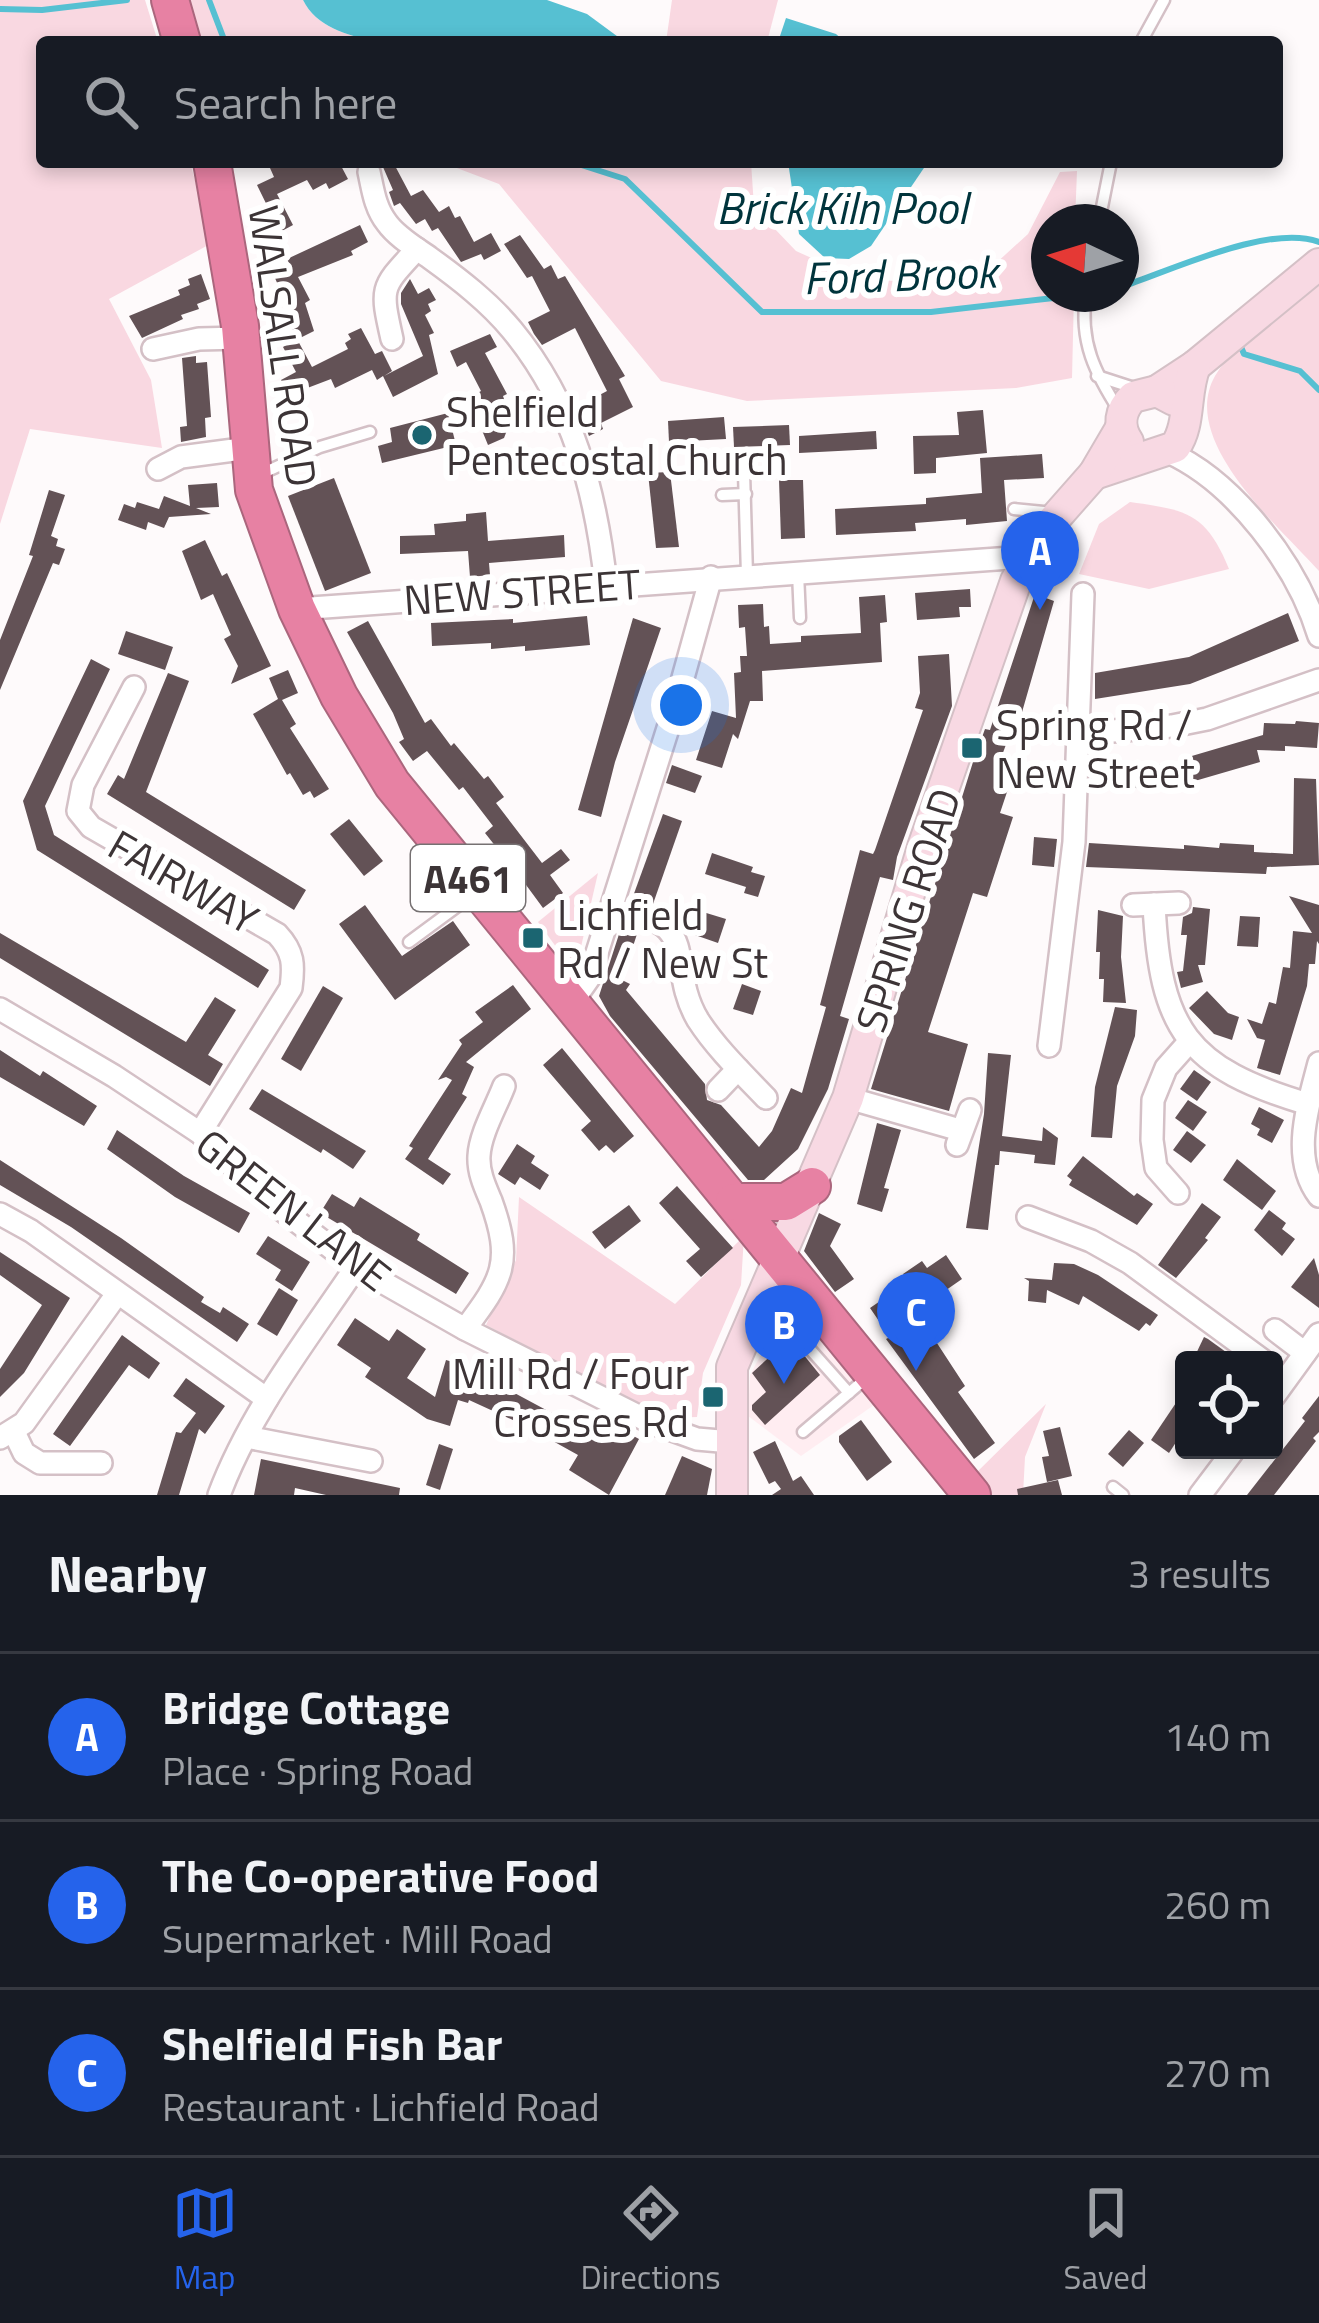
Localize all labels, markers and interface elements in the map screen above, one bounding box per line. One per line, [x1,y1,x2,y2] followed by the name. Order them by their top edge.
[36,36,1283,168] search box
[174,68,397,136] text: Search here
[78,69,144,135] icon: search
[716,173,972,241] water label: Brick Kiln Pool
[233,201,335,491] street label: WALSALL ROAD
[1031,204,1139,312] north arrow
[802,236,1003,311] water label: Ford Brook
[446,379,788,491] place label: Shelfield Pentecostal Church
[409,422,435,448] marker: Shelfield Pentecostal Church
[1001,511,1079,610] pin: A
[401,551,643,631] street label: NEW STREET
[651,675,711,735] your location
[996,692,1195,804] place label: Spring Rd / New Street
[959,735,985,761] marker: Spring Rd / New Street
[838,780,976,1040] street label: SPRING ROAD
[97,812,271,950] street label: FAIRWAY
[411,845,525,911] road number: A461
[557,882,768,994] place label: Lichfield Rd / New St
[520,925,546,951] marker: Lichfield Rd / New St
[183,1112,405,1306] street label: GREEN LANE
[877,1272,955,1371] pin: C
[745,1285,823,1384] pin: B
[452,1341,689,1453] place label: Mill Rd / Four Crosses Rd
[1175,1351,1283,1459] map controls
[1175,1351,1283,1459] button: locate
[700,1384,726,1410] marker: Mill Rd / Four Crosses Rd
[48,1534,207,1612] text: Nearby
[1128,1544,1271,1603] text: 3 results
[162,1673,450,1741] text: Bridge Cottage
[75,1707,99,1766] text: A
[1164,1707,1271,1766] text: 140 m
[162,1741,474,1800] text: Place · Spring Road
[162,1841,600,1909] text: The Co-operative Food
[75,1875,99,1934] text: B
[1164,1875,1271,1934] text: 260 m
[162,1909,553,1968] text: Supermarket · Mill Road
[162,2009,503,2077] text: Shelfield Fish Bar
[76,2043,98,2102] text: C
[1164,2043,1271,2102] text: 270 m
[162,2077,600,2136] text: Restaurant · Lichfield Road
[172,2180,238,2302] tab: Map
[581,2180,721,2302] tab: Directions
[1064,2180,1147,2302] tab: Saved

